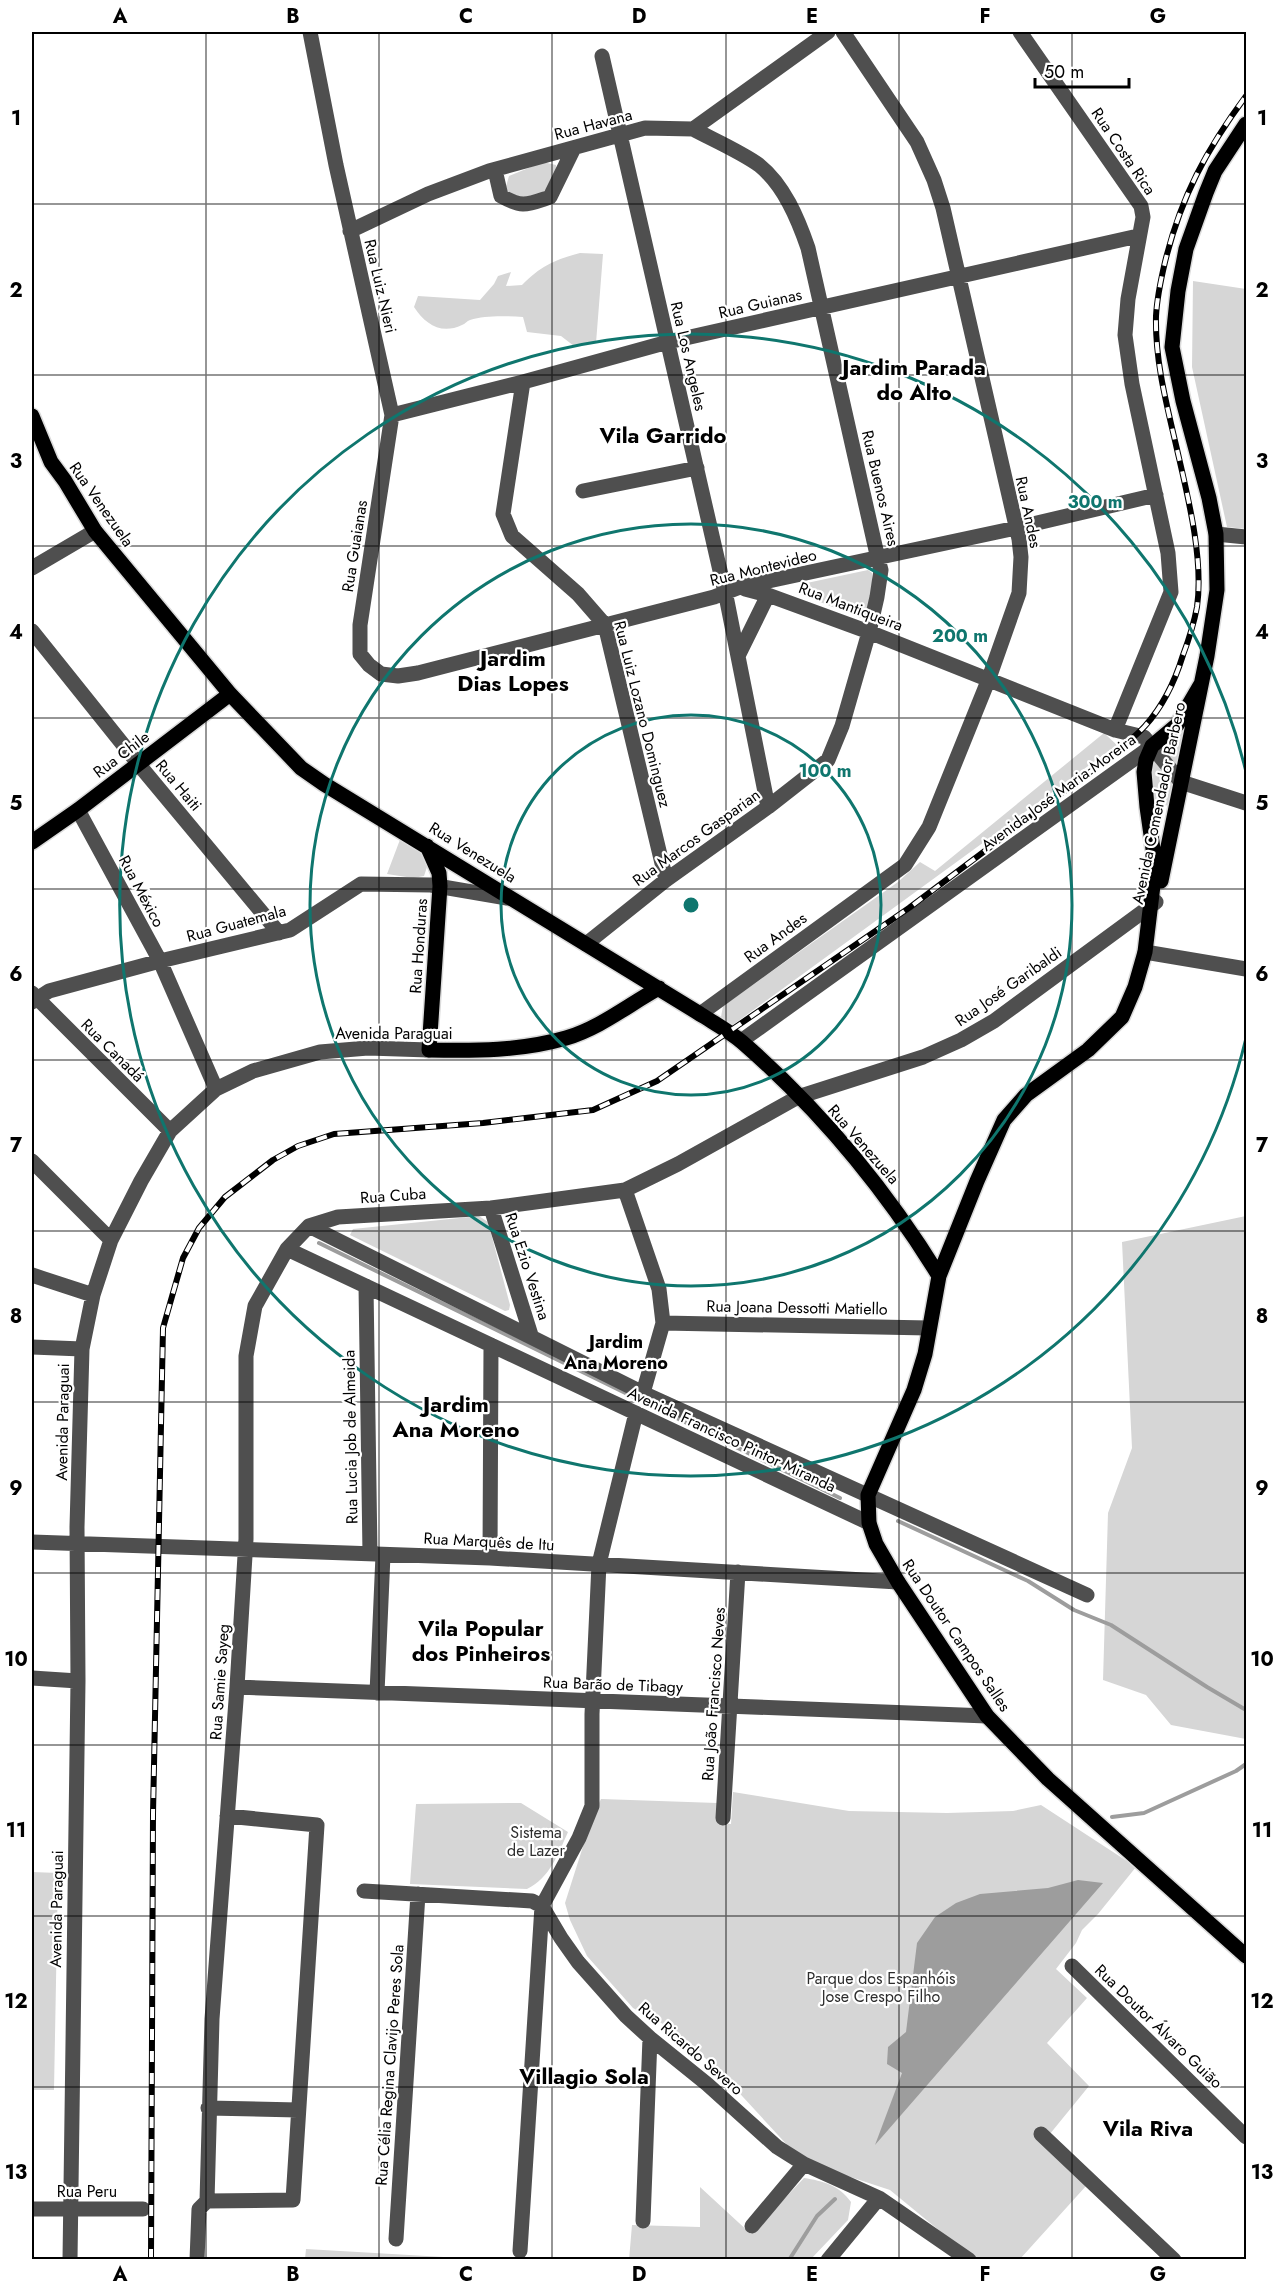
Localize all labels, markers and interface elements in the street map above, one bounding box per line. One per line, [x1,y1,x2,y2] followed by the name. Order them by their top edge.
[112,2,128,31] text: A
[286,2,300,31] text: B
[459,2,473,31] text: C
[632,2,646,31] text: D
[806,2,818,31] text: E
[979,2,991,31] text: F
[1150,2,1166,31] text: G
[1035,51,1130,89] scale bar
[1044,59,1084,85] text: 50 m
[552,103,635,146] street label: Rua Havana
[1086,103,1161,199] street label: Rua Costa Rica
[11,104,21,133] text: 1
[1257,104,1267,133] text: 1
[359,237,403,335] street label: Rua Luiz Nieri
[9,276,23,305] text: 2
[1255,276,1269,305] text: 2
[716,283,804,324] street label: Rua Guianas
[665,299,712,413] street label: Rua Los Angeles
[838,351,986,408] district label: Jardim Parada do Alto
[598,419,727,451] district label: Vila Garrido
[856,428,905,548] street label: Rua Buenos Aires
[10,447,22,476] text: 3
[1256,447,1268,476] text: 3
[64,457,139,551] street label: Rua Venezuela
[1010,474,1047,550] street label: Rua Andes
[1067,489,1123,515] text: 300 m
[336,498,373,594] street label: Rua Guaianas
[707,543,819,592] street label: Rua Montevideo
[795,576,906,637] street label: Rua Mantiqueira
[9,618,23,647] text: 4
[608,618,677,811] street label: Rua Luiz Lozano Dominguez
[1255,618,1269,647] text: 4
[932,623,988,649] text: 200 m
[457,642,569,699] district label: Jardim Dias Lopes
[1126,700,1191,906] street label: Avenida Comendador Barbero
[88,726,154,783] street label: Rua Chile
[976,728,1140,856] street label: Avenida José Maria Moreira
[150,755,207,816] street label: Rua Haiti
[798,758,852,784] text: 100 m
[628,783,765,892] street label: Rua Marcos Gasparian
[10,789,23,818] text: 5
[1256,789,1269,818] text: 5
[425,816,521,888] street label: Rua Venezuela
[113,851,170,931] street label: Rua México
[681,895,701,915] centre of rings
[404,898,433,995] street label: Rua Honduras
[184,899,288,948] street label: Rua Guatemala
[739,907,811,968] street label: Rua Andes
[950,941,1066,1032] street label: Rua José Garibaldi
[9,960,23,989] text: 6
[1255,960,1269,989] text: 6
[76,1013,150,1087] street label: Rua Canadá
[335,1022,453,1045] street label: Avenida Paraguai
[822,1099,905,1189] street label: Rua Venezuela
[10,1131,23,1160] text: 7
[1256,1131,1269,1160] text: 7
[359,1182,427,1209] street label: Rua Cuba
[499,1209,556,1323] street label: Rua Ezio Vestina
[706,1294,888,1321] street label: Rua Joana Dessotti Matiello
[10,1302,22,1331] text: 8
[1256,1302,1268,1331] text: 8
[563,1329,668,1376] district label: Jardim Ana Moreno
[337,1350,364,1524] street label: Rua Lucia Job de Almeida
[50,1363,75,1481] street label: Avenida Paraguai
[624,1381,840,1498] street label: Avenida Francisco Pintor Miranda
[392,1388,519,1445] district label: Jardim Ana Moreno
[9,1474,23,1503] text: 9
[1255,1474,1269,1503] text: 9
[423,1527,555,1556] street label: Rua Marquês de Itu
[897,1554,1016,1716] street label: Rua Doutor Campos Salles
[696,1606,731,1782] street label: Rua João Francisco Neves
[412,1612,550,1669] district label: Vila Popular dos Pinheiros
[204,1623,235,1741] street label: Rua Samie Sayeg
[4,1645,28,1674] text: 10
[1250,1645,1274,1674] text: 10
[543,1671,684,1698] street label: Rua Barão de Tibagy
[6,1816,26,1845] text: 11
[1252,1816,1272,1845] text: 11
[507,1821,565,1862] park label: Sistema de Lazer
[44,1850,69,1968] street label: Avenida Paraguai
[370,1944,409,2186] street label: Rua Célia Regina Clavijo Peres Sola
[1090,1959,1228,2094] street label: Rua Doutor Álvaro Guião
[806,1967,956,2008] park label: Parque dos Espanhóis Jose Crespo Filho
[4,1987,28,2016] text: 12
[1250,1987,1274,2016] text: 12
[633,1996,748,2101] street label: Rua Ricardo Severo
[518,2060,649,2092] district label: Villagio Sola
[1102,2112,1193,2144] district label: Vila Riva
[5,2158,27,2187] text: 13
[1251,2158,1273,2187] text: 13
[57,2180,117,2203] street label: Rua Peru
[112,2260,128,2289] text: A
[286,2260,300,2289] text: B
[459,2260,473,2289] text: C
[632,2260,646,2289] text: D
[806,2260,818,2289] text: E
[979,2260,991,2289] text: F
[1150,2260,1166,2289] text: G

